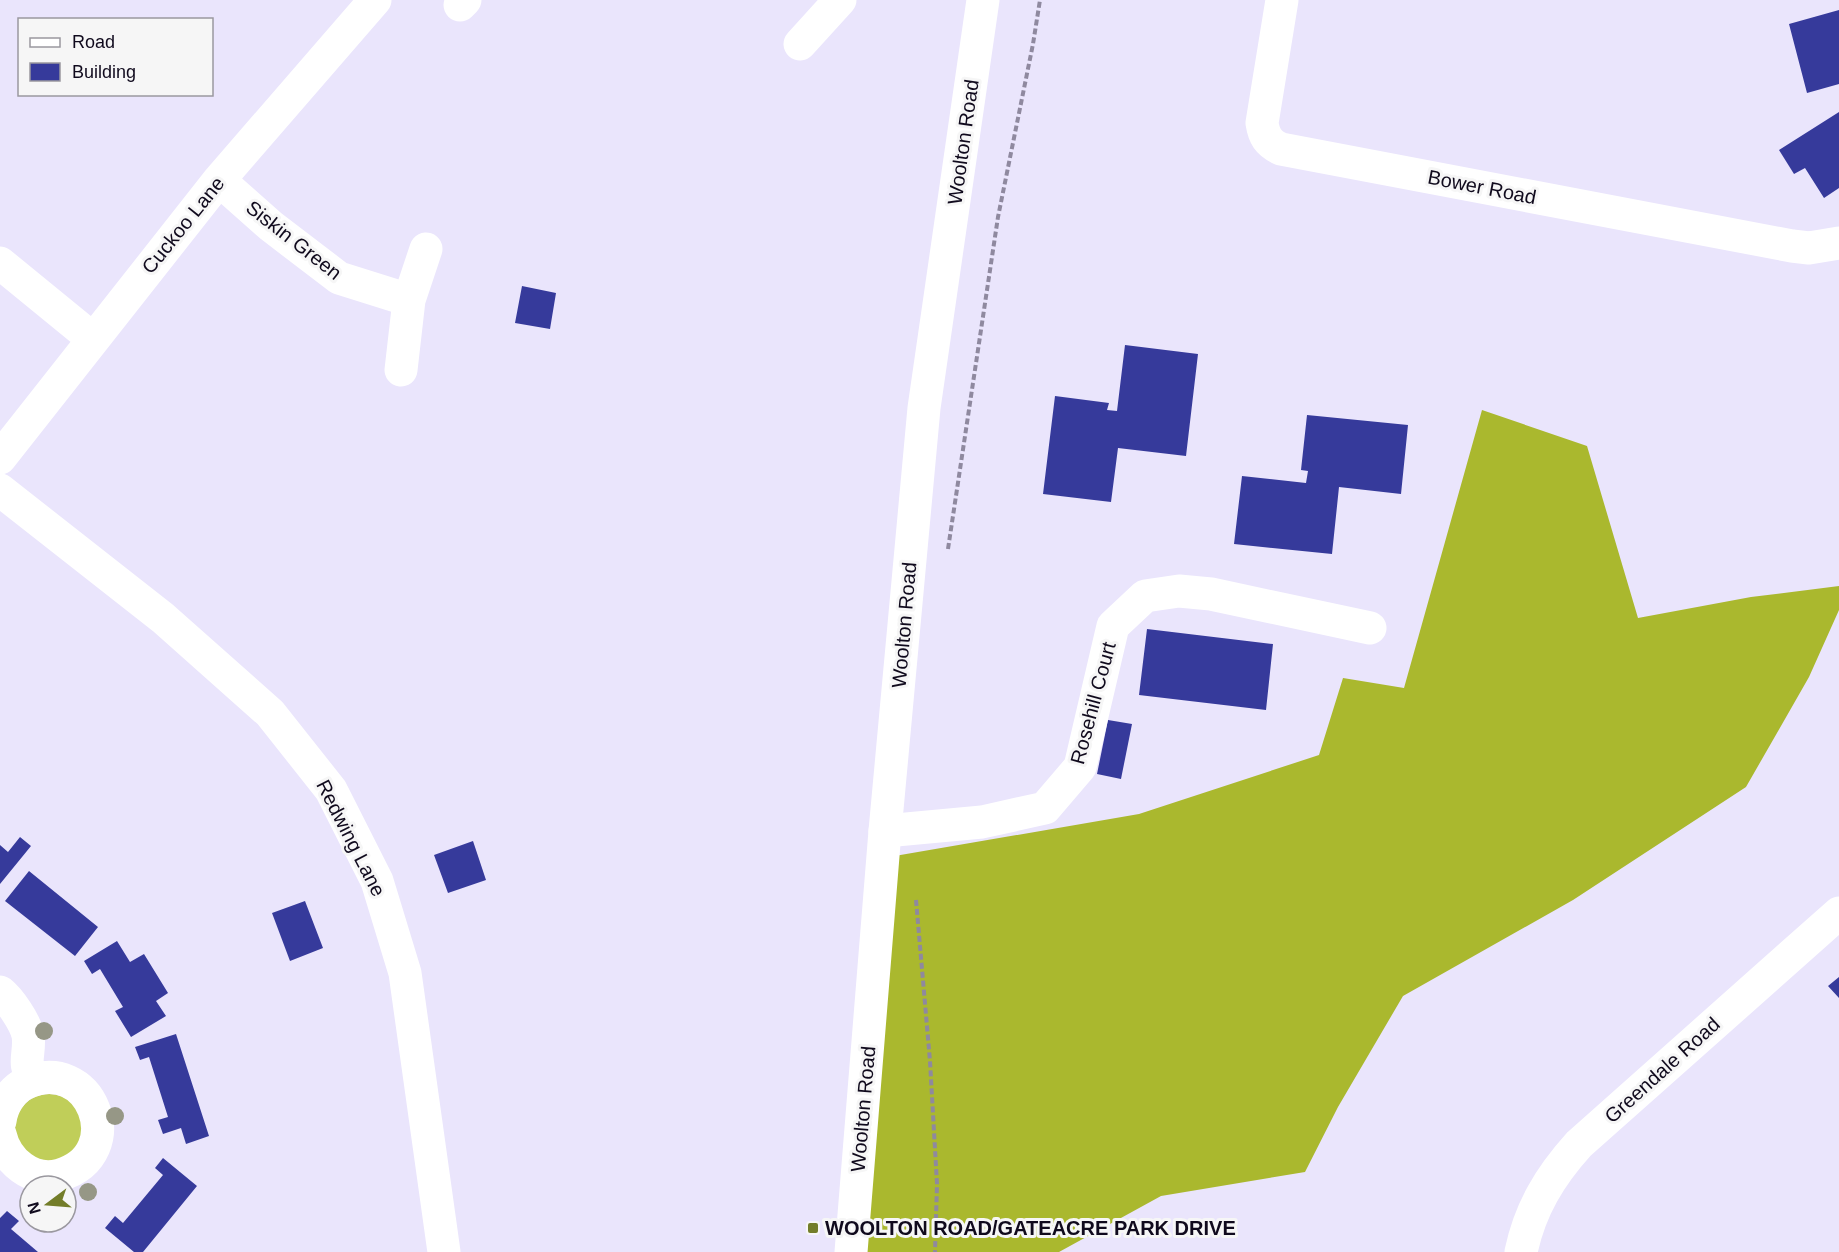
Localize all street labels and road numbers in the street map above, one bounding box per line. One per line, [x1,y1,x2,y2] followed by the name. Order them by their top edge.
[943,78,983,206] street label: Woolton Road
[1426,166,1538,208] street label: Bower Road
[137,172,229,278] street label: Cuckoo Lane
[242,196,346,284] street label: Siskin Green
[888,561,920,689] street label: Woolton Road
[1066,639,1120,767] street label: Rosehill Court
[312,776,390,900] street label: Redwing Lane
[1600,1013,1724,1127] street label: Greendale Road
[847,1045,879,1173] street label: Woolton Road

